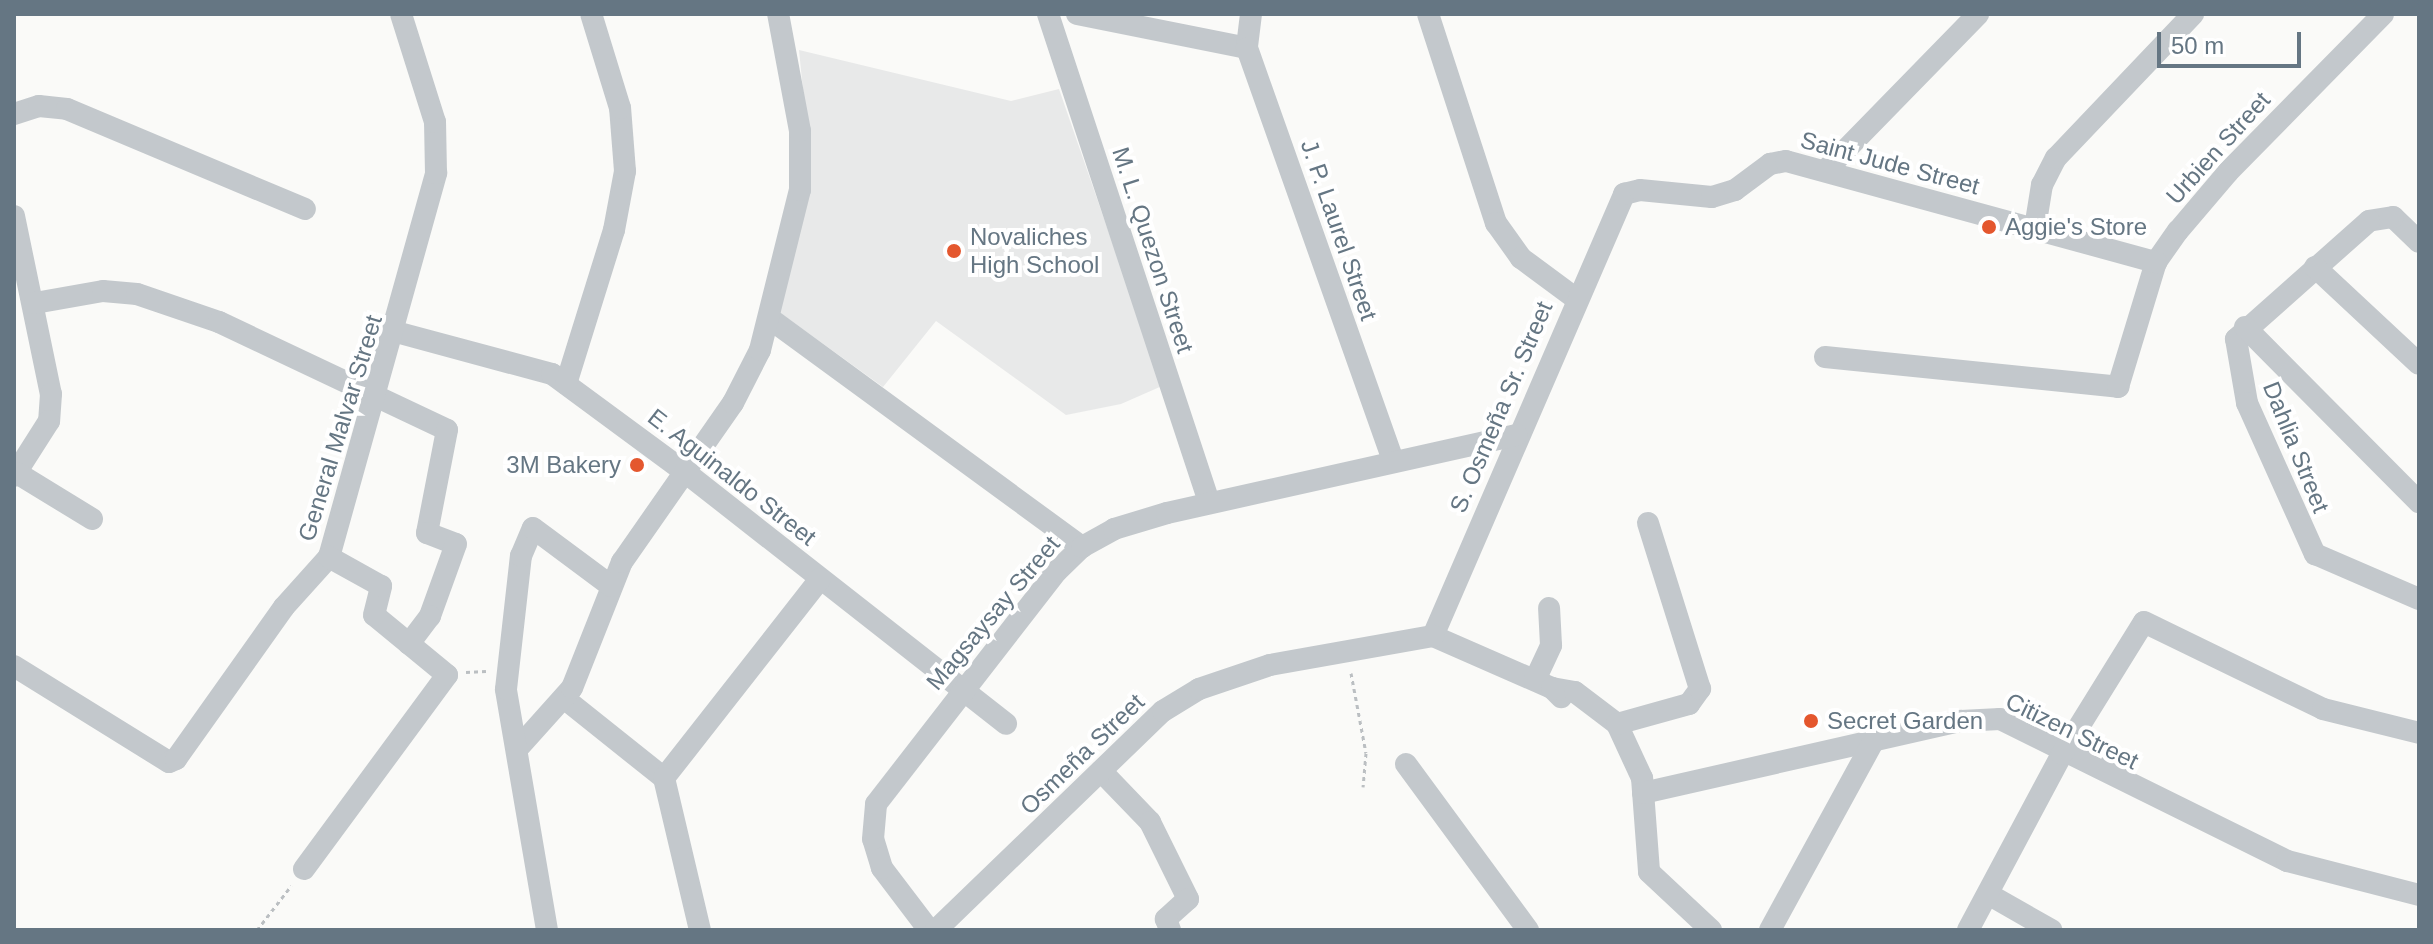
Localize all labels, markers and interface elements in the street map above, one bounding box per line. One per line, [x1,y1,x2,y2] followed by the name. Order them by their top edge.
[2161,16,2305,66] scale bar
[2171,32,2224,59] text: 50 m
[2160,86,2276,210] street label: Urbien Street
[1797,125,1983,201] street label: Saint Jude Street
[1295,136,1383,324] street label: J. P. Laurel Street
[1106,143,1200,357] street label: M. L. Quezon Street
[2005,213,2147,241] place label: Aggie's Store
[1980,218,1998,236] marker: Aggie's Store
[970,223,1099,279] place label: Novaliches High School
[945,242,963,260] marker: Novaliches High School
[1443,297,1559,517] street label: S. Osmeña Sr. Street
[292,312,388,544] street label: General Malvar Street
[2257,377,2335,517] street label: Dahlia Street
[642,402,822,552] street label: E. Aguinaldo Street
[506,451,621,479] place label: 3M Bakery
[628,456,646,474] marker: 3M Bakery
[920,530,1066,696] street label: Magsaysay Street
[2001,686,2143,776] street label: Citizen Street
[1014,688,1150,820] street label: Osmeña Street
[1827,707,1983,735] place label: Secret Garden
[1802,712,1820,730] marker: Secret Garden

